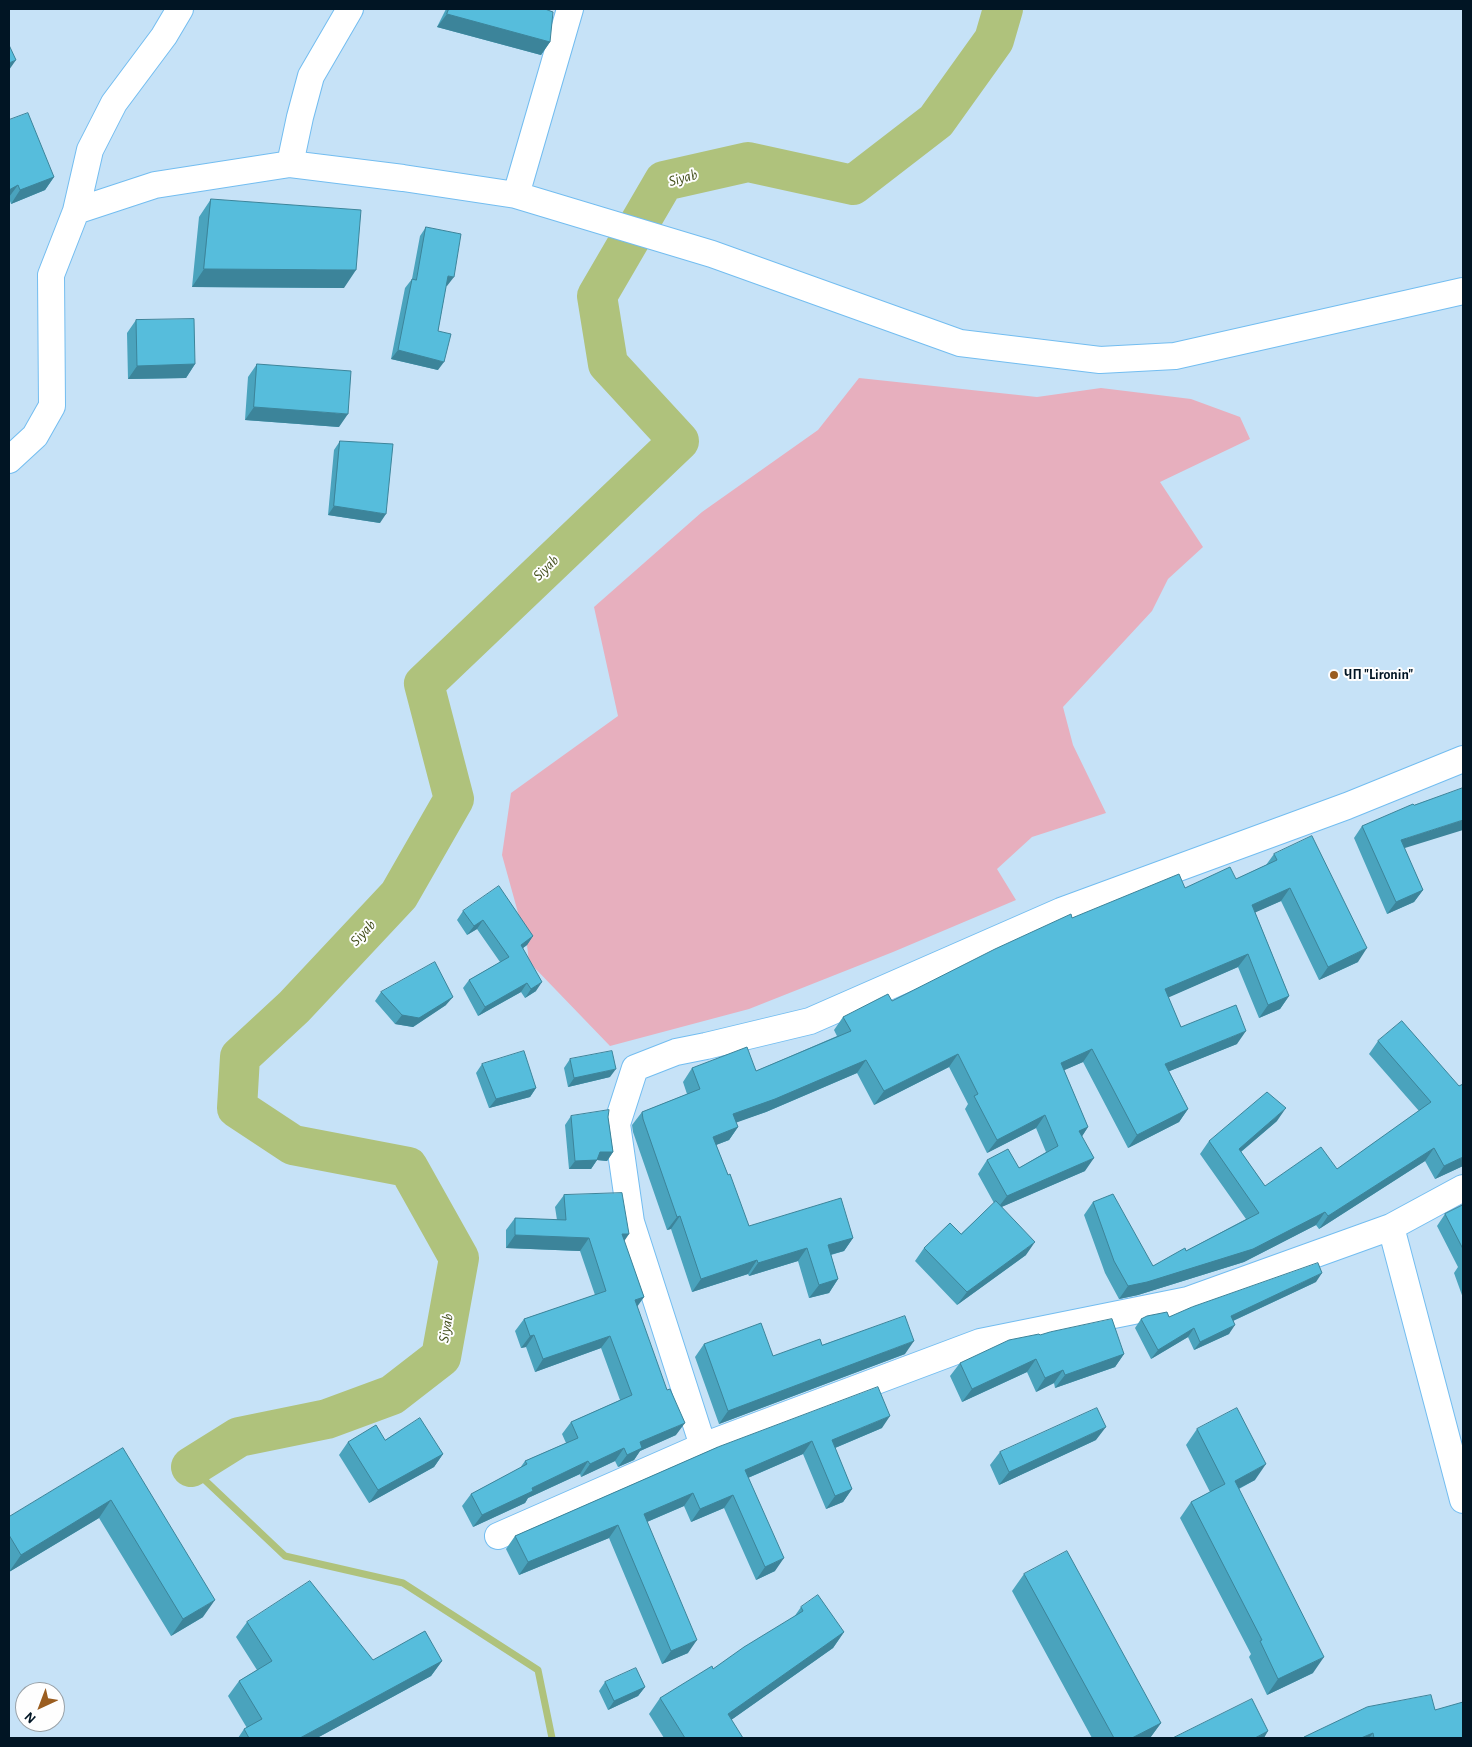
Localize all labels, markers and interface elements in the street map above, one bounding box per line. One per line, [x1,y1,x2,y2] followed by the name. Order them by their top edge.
[666,165,700,191] water label: Siyab
[529,551,563,585] water label: Siyab
[1344,667,1413,683] place label: ЧП "Lironin"
[1328,669,1340,681] marker: ЧП "Lironin"
[346,916,380,950] water label: Siyab
[435,1312,457,1344] water label: Siyab
[15,1682,65,1732] north arrow
[22,1709,39,1726] text: N

